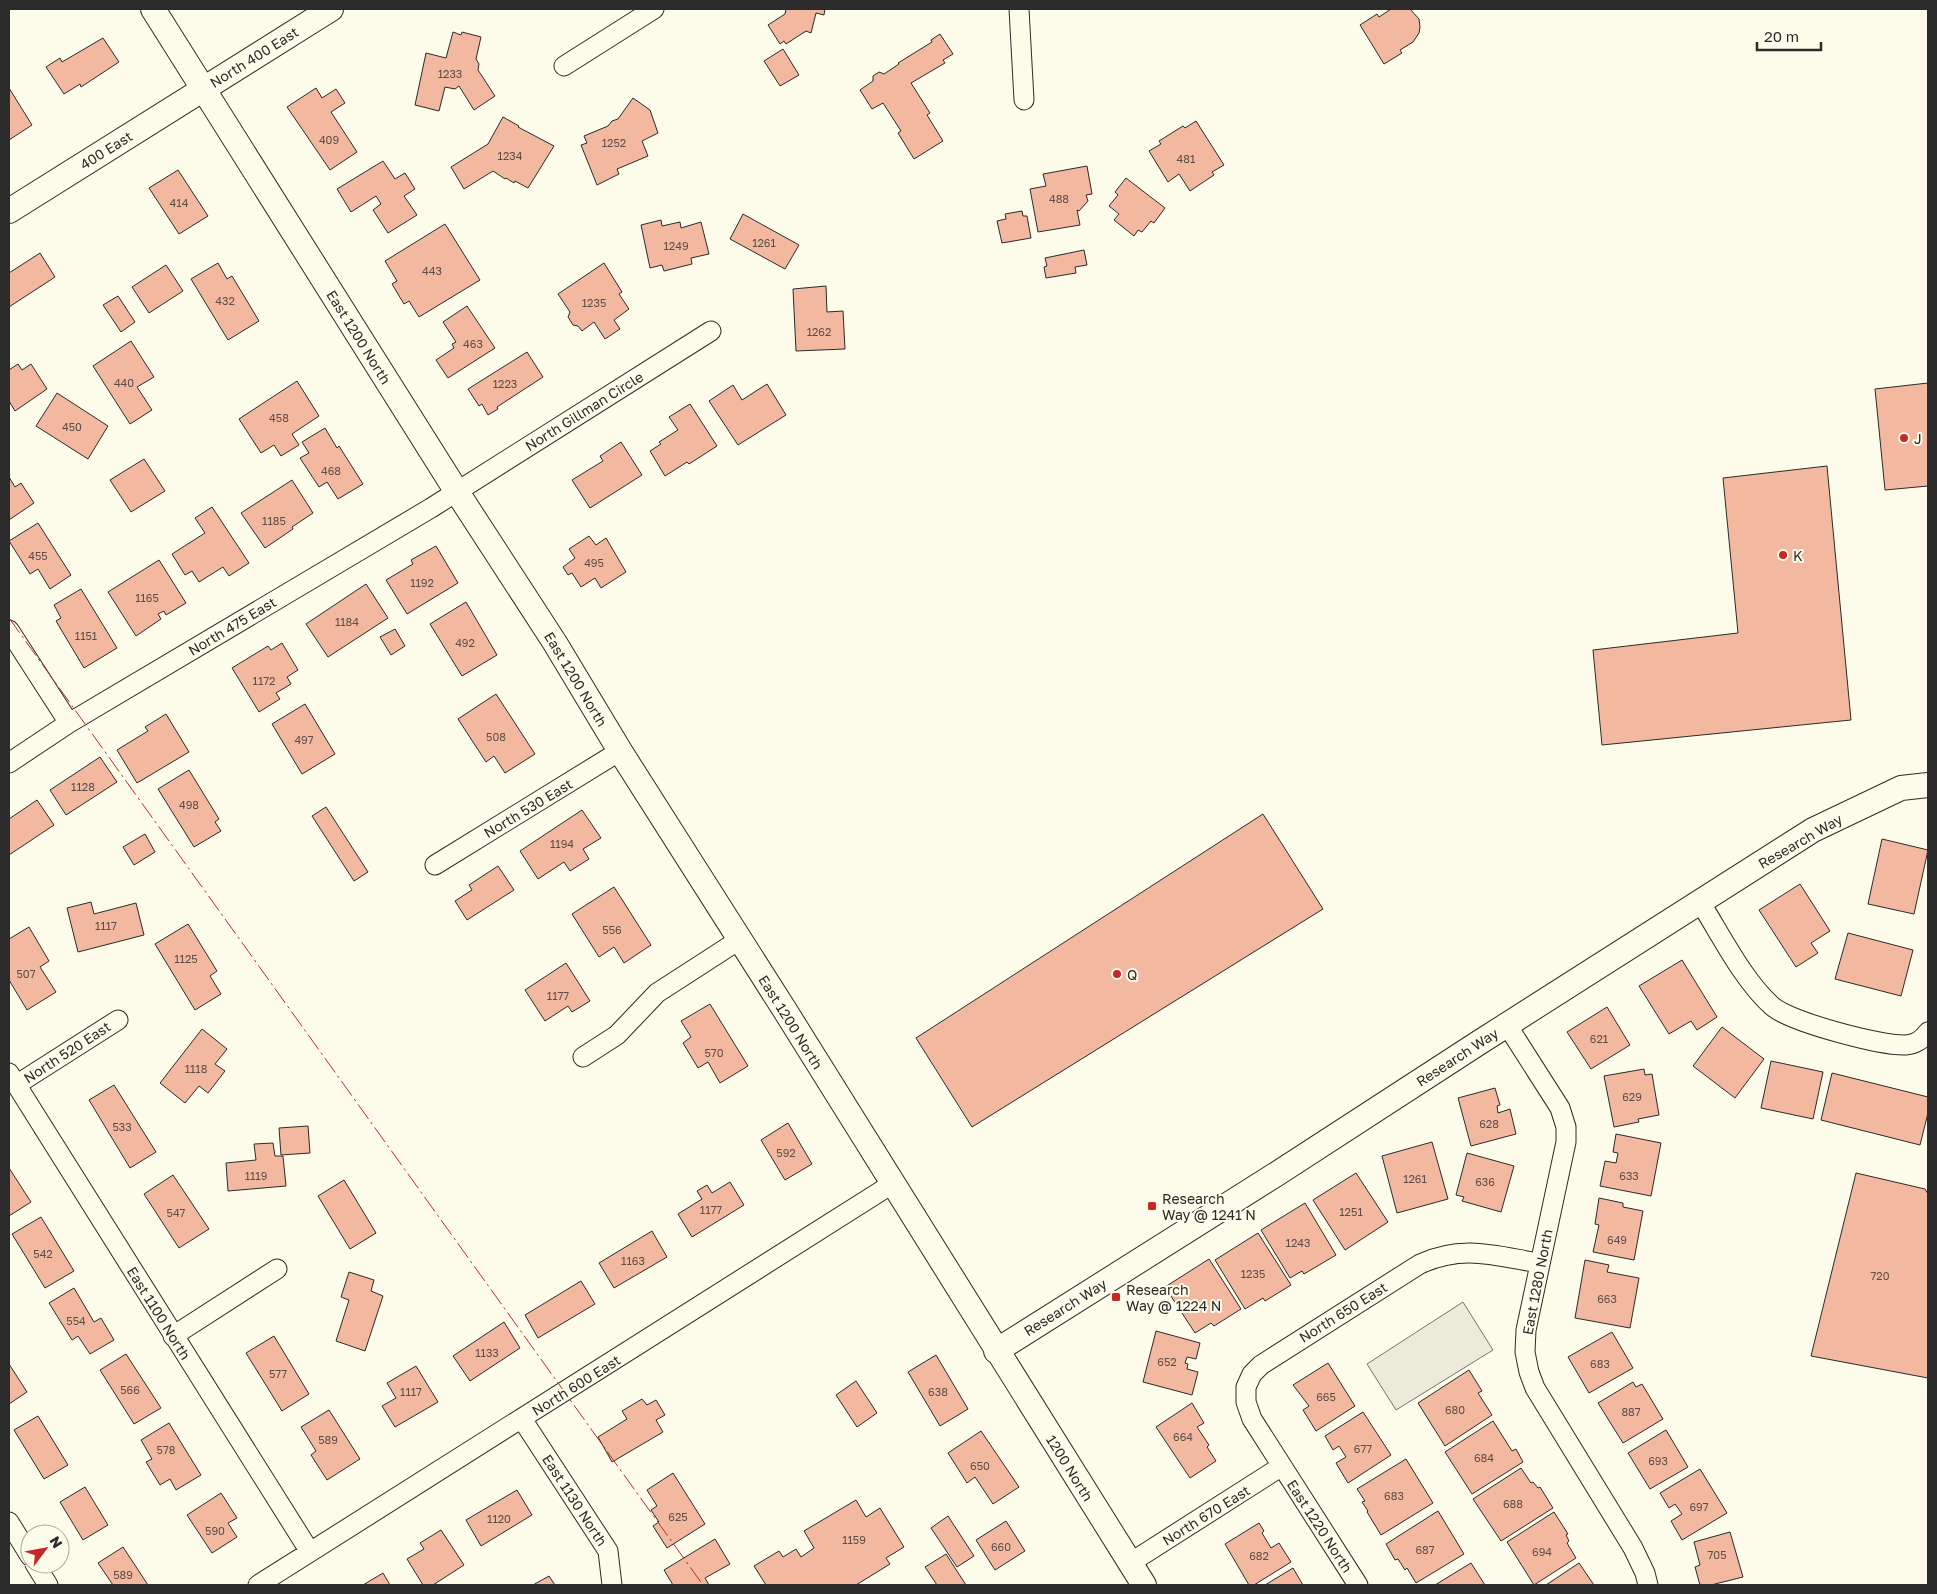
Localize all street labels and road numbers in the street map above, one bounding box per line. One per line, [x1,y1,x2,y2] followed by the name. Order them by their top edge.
[207,23,301,91] street label: North 400 East
[77,127,135,173] street label: 400 East
[323,287,395,387] street label: East 1200 North
[522,368,646,454] street label: North Gillman Circle
[185,593,279,659] street label: North 475 East
[541,629,611,729] street label: East 1200 North
[481,775,575,841] street label: North 530 East
[1755,810,1845,872] street label: Research Way
[755,972,827,1072] street label: East 1200 North
[20,1018,114,1086] street label: North 520 East
[1413,1024,1501,1090] street label: Research Way
[1518,1228,1556,1336] street label: East 1280 North
[124,1263,194,1363] street label: East 1100 North
[1020,1275,1110,1339] street label: Research Way
[1296,1278,1390,1346] street label: North 650 East
[529,1351,623,1419] street label: North 600 East
[1043,1432,1097,1504] street label: 1200 North
[539,1451,611,1549] street label: East 1130 North
[1284,1476,1356,1576] street label: East 1220 North
[1159,1481,1253,1549] street label: North 670 East

